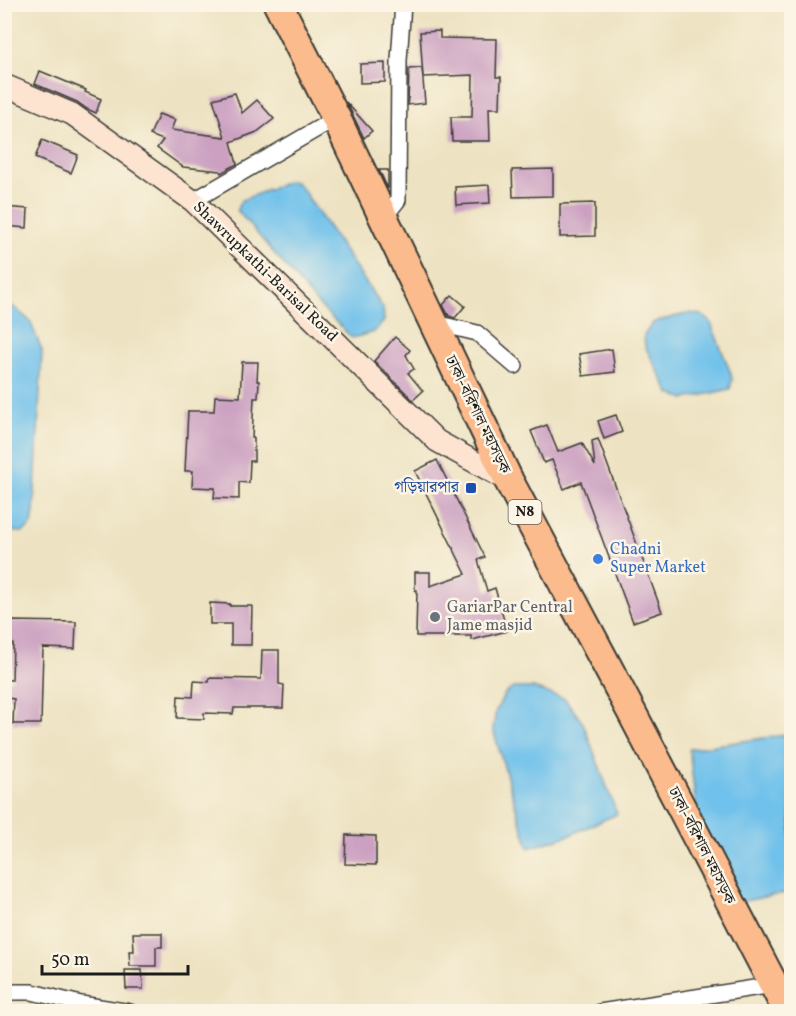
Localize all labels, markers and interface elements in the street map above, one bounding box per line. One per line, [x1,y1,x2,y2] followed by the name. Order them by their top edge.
[188,197,342,347] street label: Shawrupkathi-Barisal Road
[438,351,515,478] street label: ঢাকা-বরিশাল মহাসড়ক
[394,477,460,499] place label: গড়িয়ারপার
[464,481,478,495] marker: গড়িয়ারপার
[508,500,542,524] road number: N8
[610,539,706,579] place label: Chadni Super Market
[591,552,605,566] marker: Chadni Super Market
[447,597,573,637] place label: GariarPar Central Jame masjid
[428,610,442,624] marker: GariarPar Central Jame masjid
[661,783,740,909] street label: ঢাকা-বরিশাল মহাসড়ক
[42,938,188,976] scale bar
[51,948,90,973] text: 50 m

